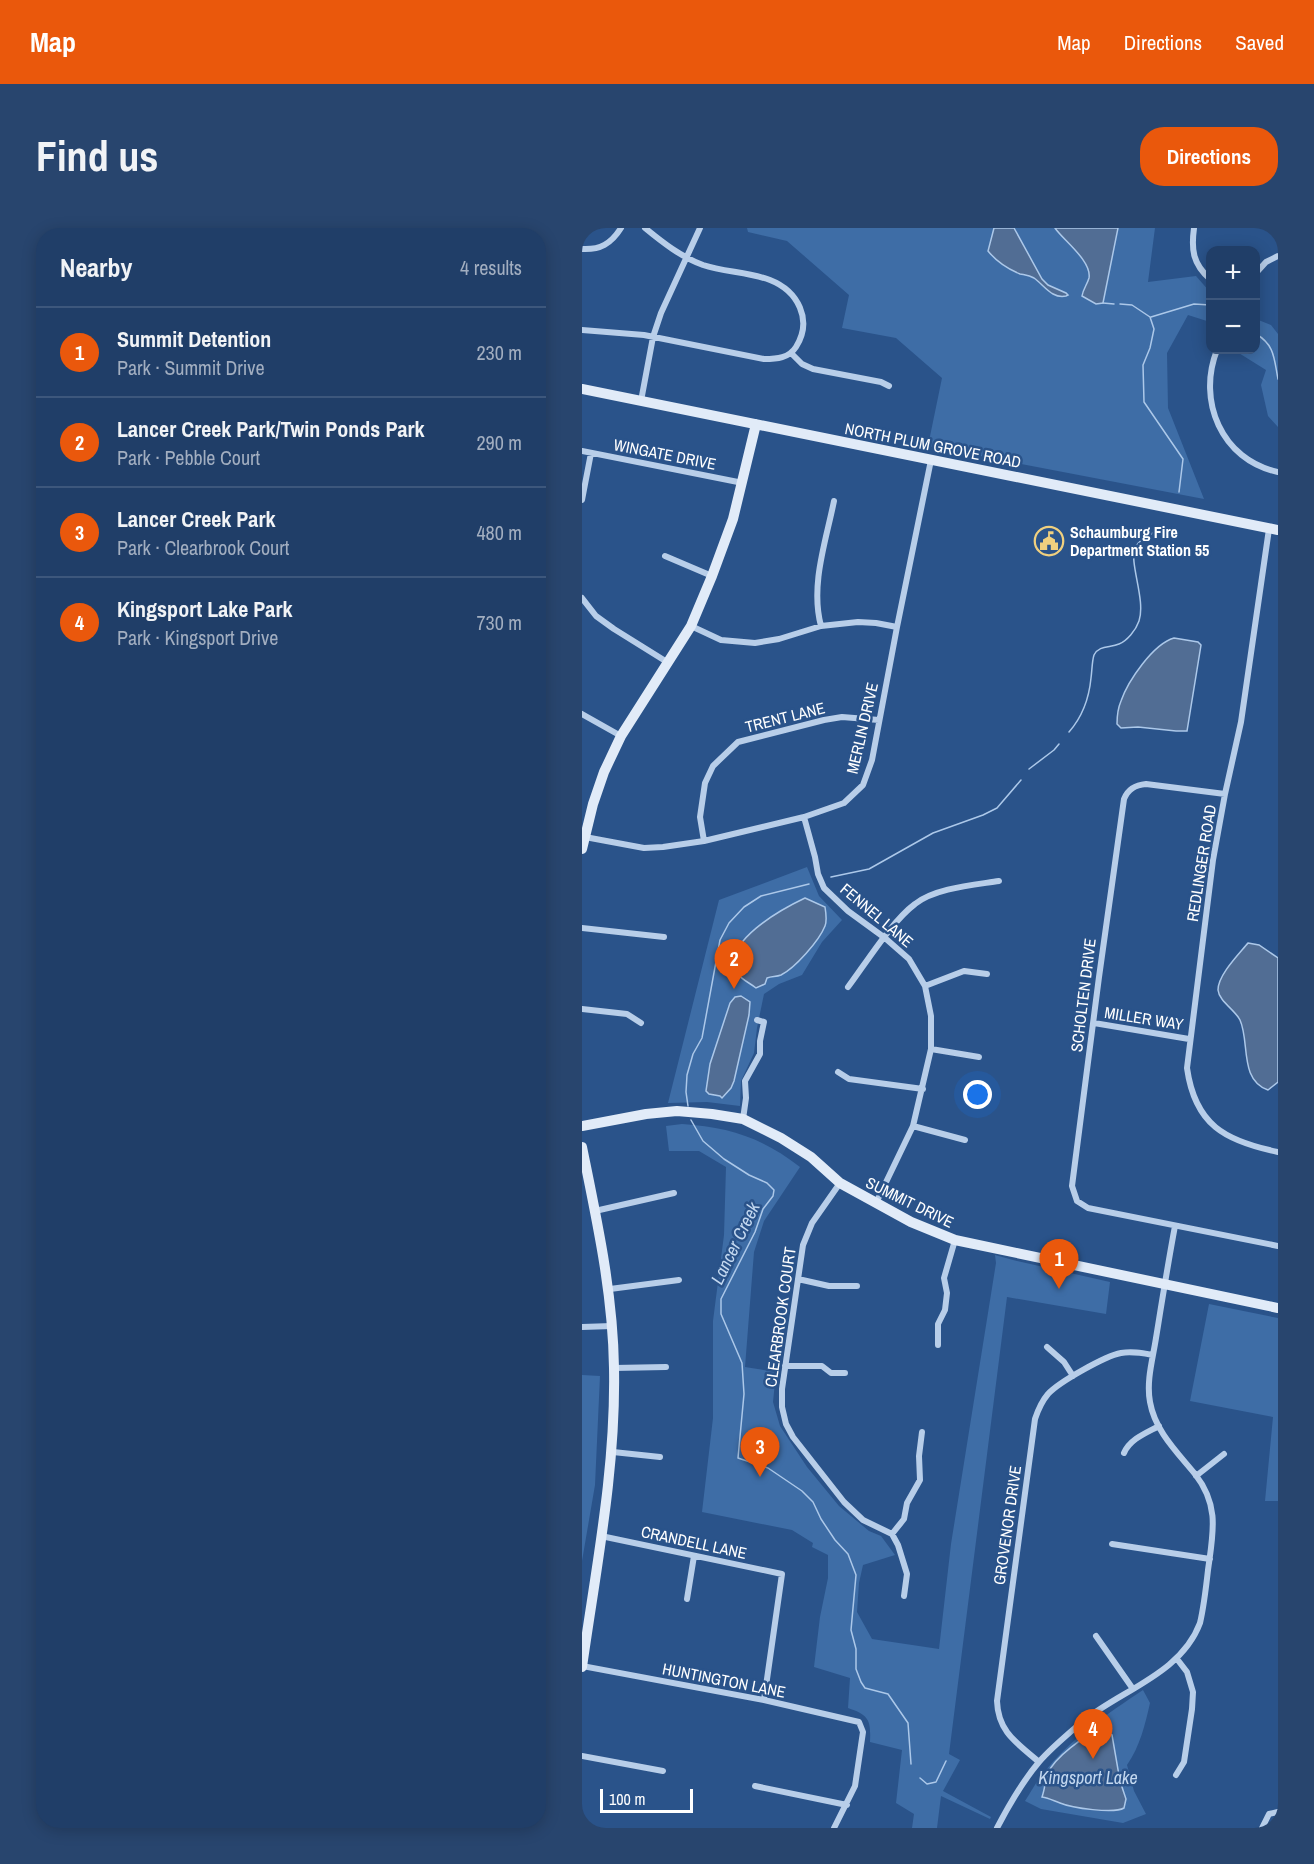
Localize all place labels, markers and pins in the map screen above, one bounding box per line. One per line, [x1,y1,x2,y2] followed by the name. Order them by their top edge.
[1070,521,1209,561] place label: Schaumburg Fire Department Station 55
[1033,525,1065,557] public building icon: Schaumburg Fire Department Station 55
[714,940,754,989] pin: 2
[1040,1240,1078,1289] pin: 1
[740,1428,780,1477] pin: 3
[1074,1710,1112,1759] pin: 4

